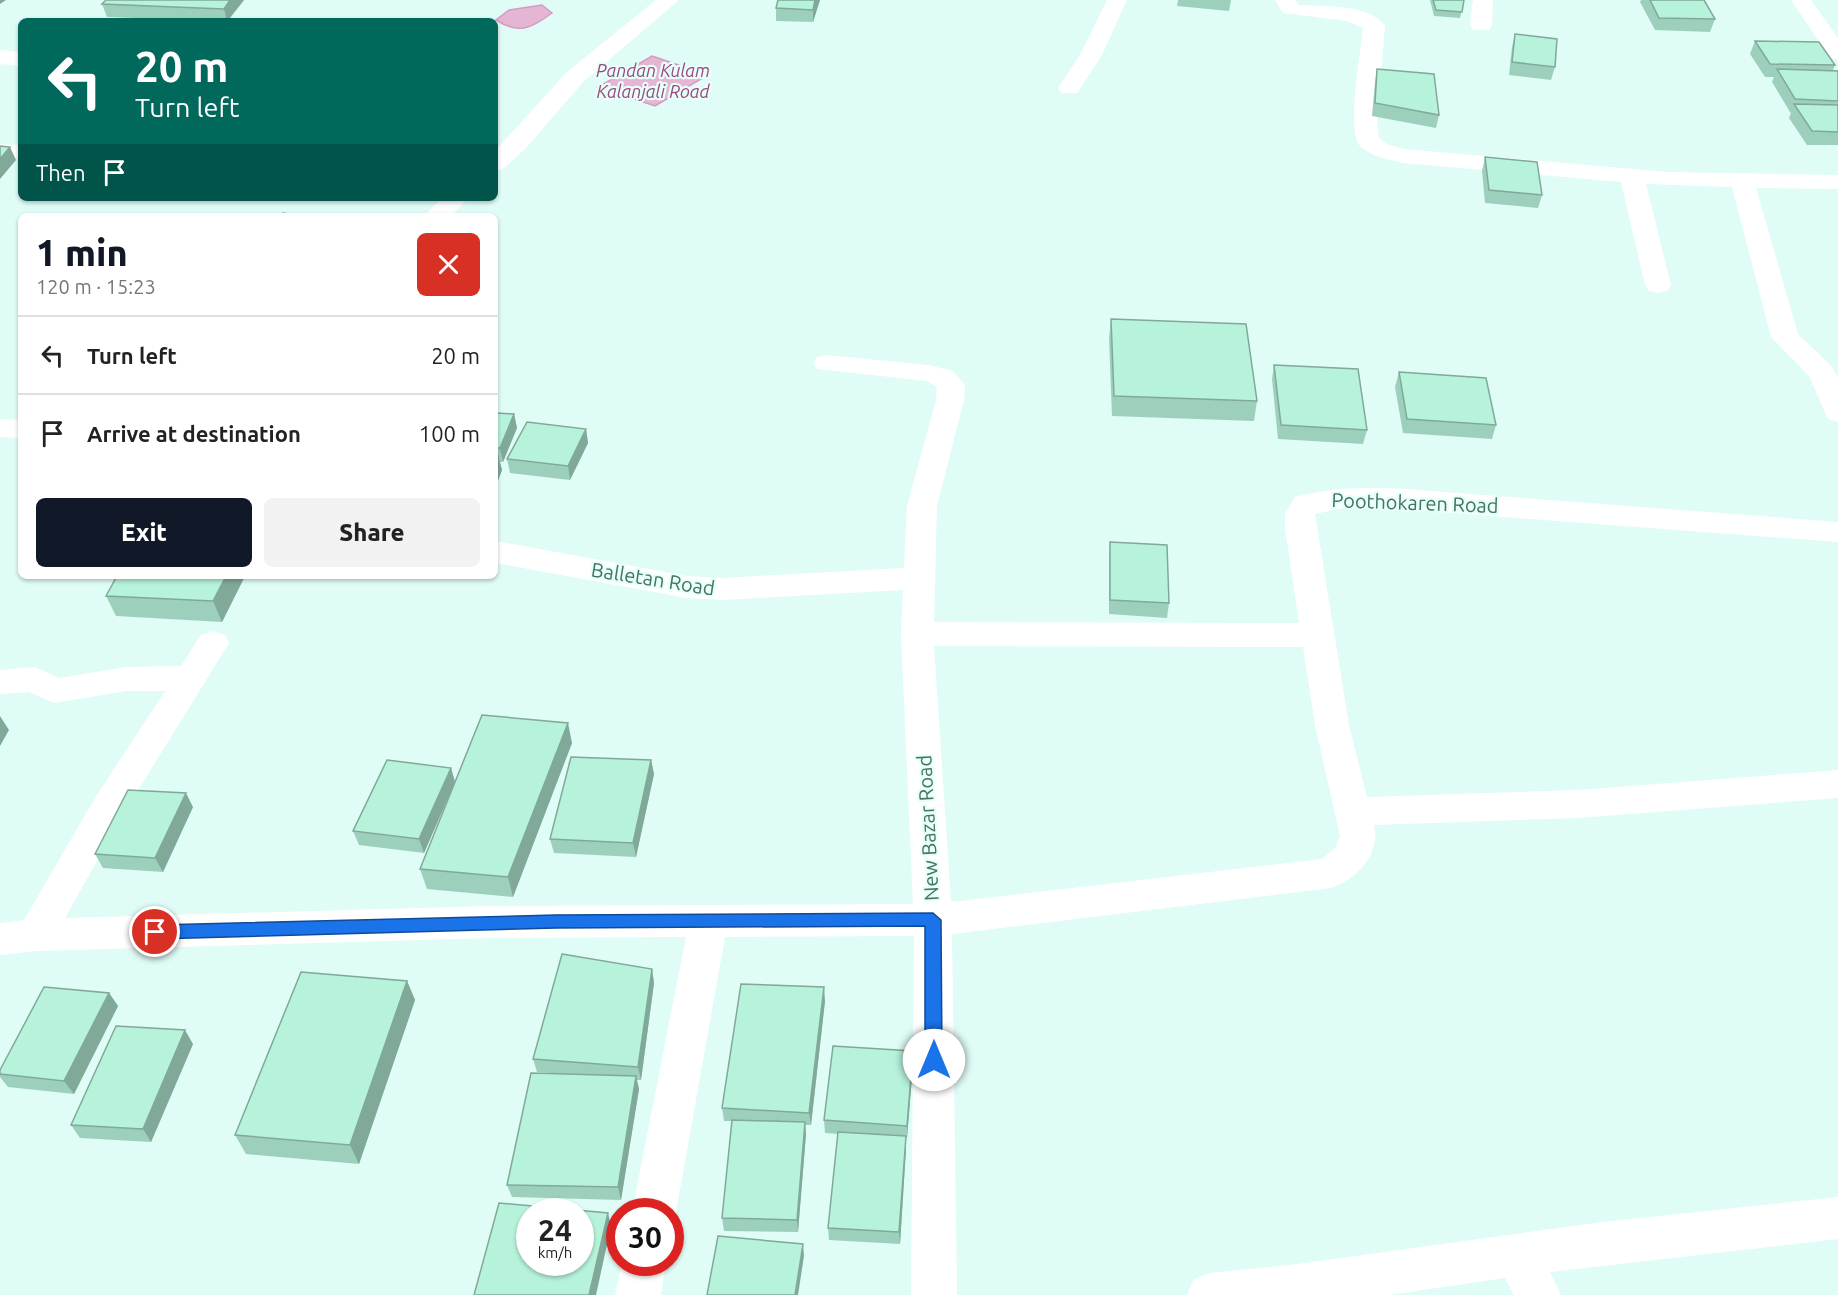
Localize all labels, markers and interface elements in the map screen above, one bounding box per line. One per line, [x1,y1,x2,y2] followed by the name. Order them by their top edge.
[36,42,114,120] icon: left
[135,43,229,90] text: 20 m
[596,60,710,101] water label: Pandan Kulam Kalanjali Road
[135,92,239,122] text: Turn left
[98,156,131,189] icon: arrive
[36,160,86,185] text: Then
[36,232,128,273] text: 1 min
[417,233,480,296] button: close
[36,275,156,298] text: 120 m · 15:23
[36,339,69,372] icon: left
[87,343,177,368] text: Turn left
[431,343,480,368] text: 20 m
[36,417,69,450] icon: arrive
[87,421,301,446] text: Arrive at destination
[419,421,480,446] text: 100 m
[1331,488,1499,517] street label: Poothokaren Road
[36,498,252,567] button: Exit
[264,498,480,567] button: Share
[590,557,716,600] street label: Balletan Road
[912,754,943,902] street label: New Bazar Road
[129,906,180,957] pin
[138,915,171,948] icon: arrive
[902,1028,966,1092] position arrow
[606,1198,684,1276] speed limit sign: 30
[538,1213,572,1247] text: 24
[538,1244,572,1261] text: km/h

